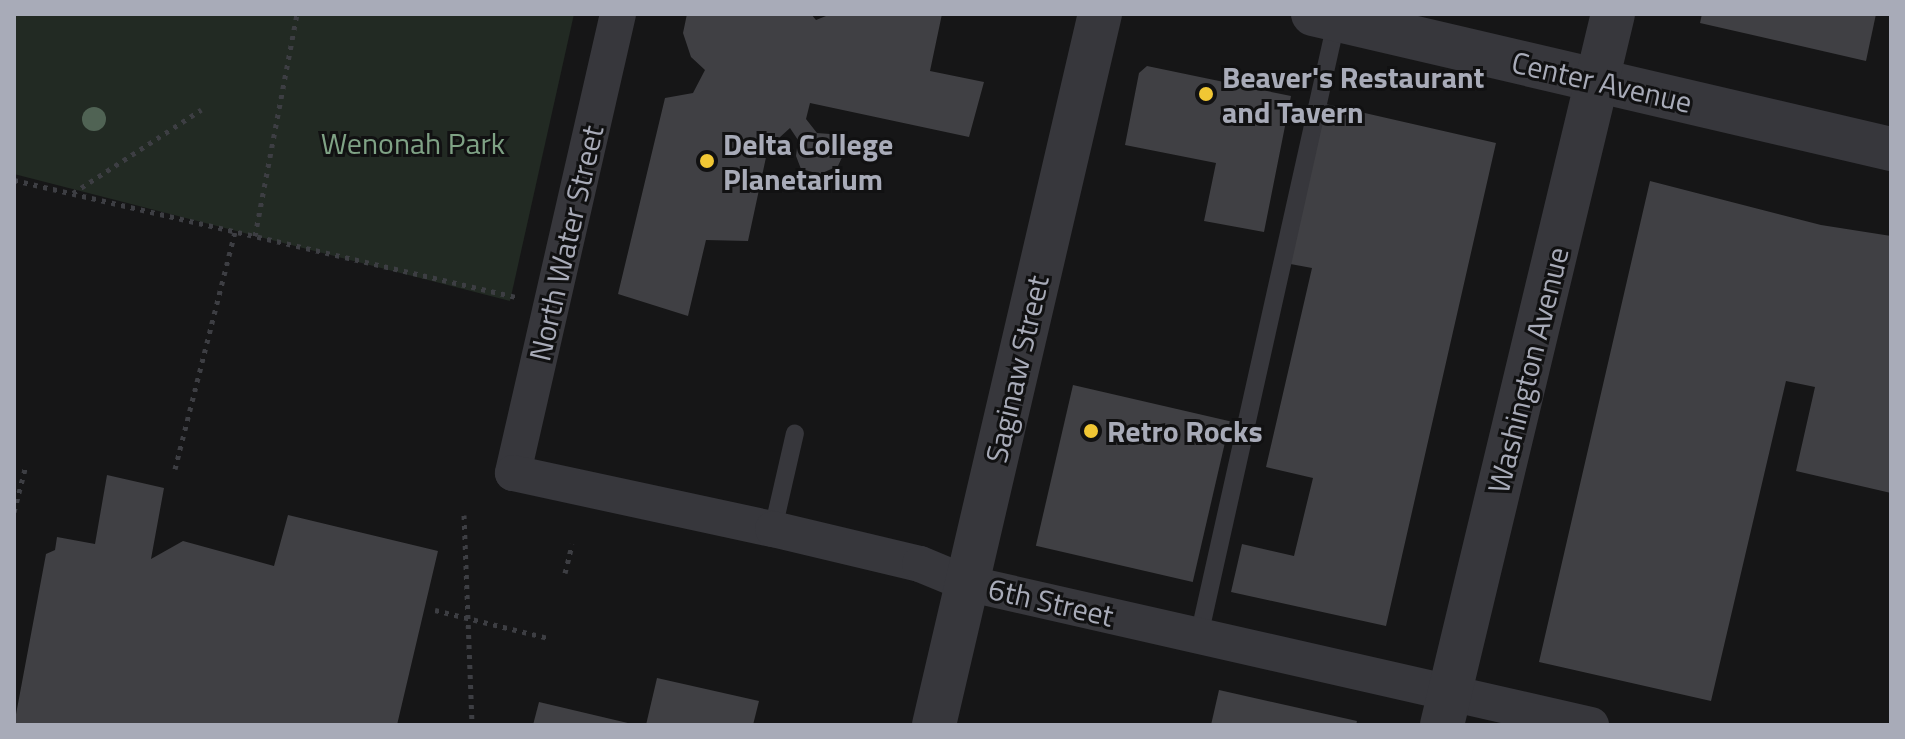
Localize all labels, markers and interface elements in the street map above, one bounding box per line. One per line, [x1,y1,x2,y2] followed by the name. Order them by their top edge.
[1508,44,1696,120] street label: Center Avenue
[1222,59,1484,130] place label: Beaver's Restaurant and Tavern
[1197,85,1215,103] marker: Beaver's Restaurant and Tavern
[521,122,611,364] street label: North Water Street
[321,125,505,161] park label: Wenonah Park
[723,126,893,196] place label: Delta College Planetarium
[698,152,716,170] marker: Delta College Planetarium
[1480,243,1576,497] street label: Washington Avenue
[978,272,1056,466] street label: Saginaw Street
[1107,413,1263,449] place label: Retro Rocks
[1082,422,1100,440] marker: Retro Rocks
[985,570,1117,634] street label: 6th Street

